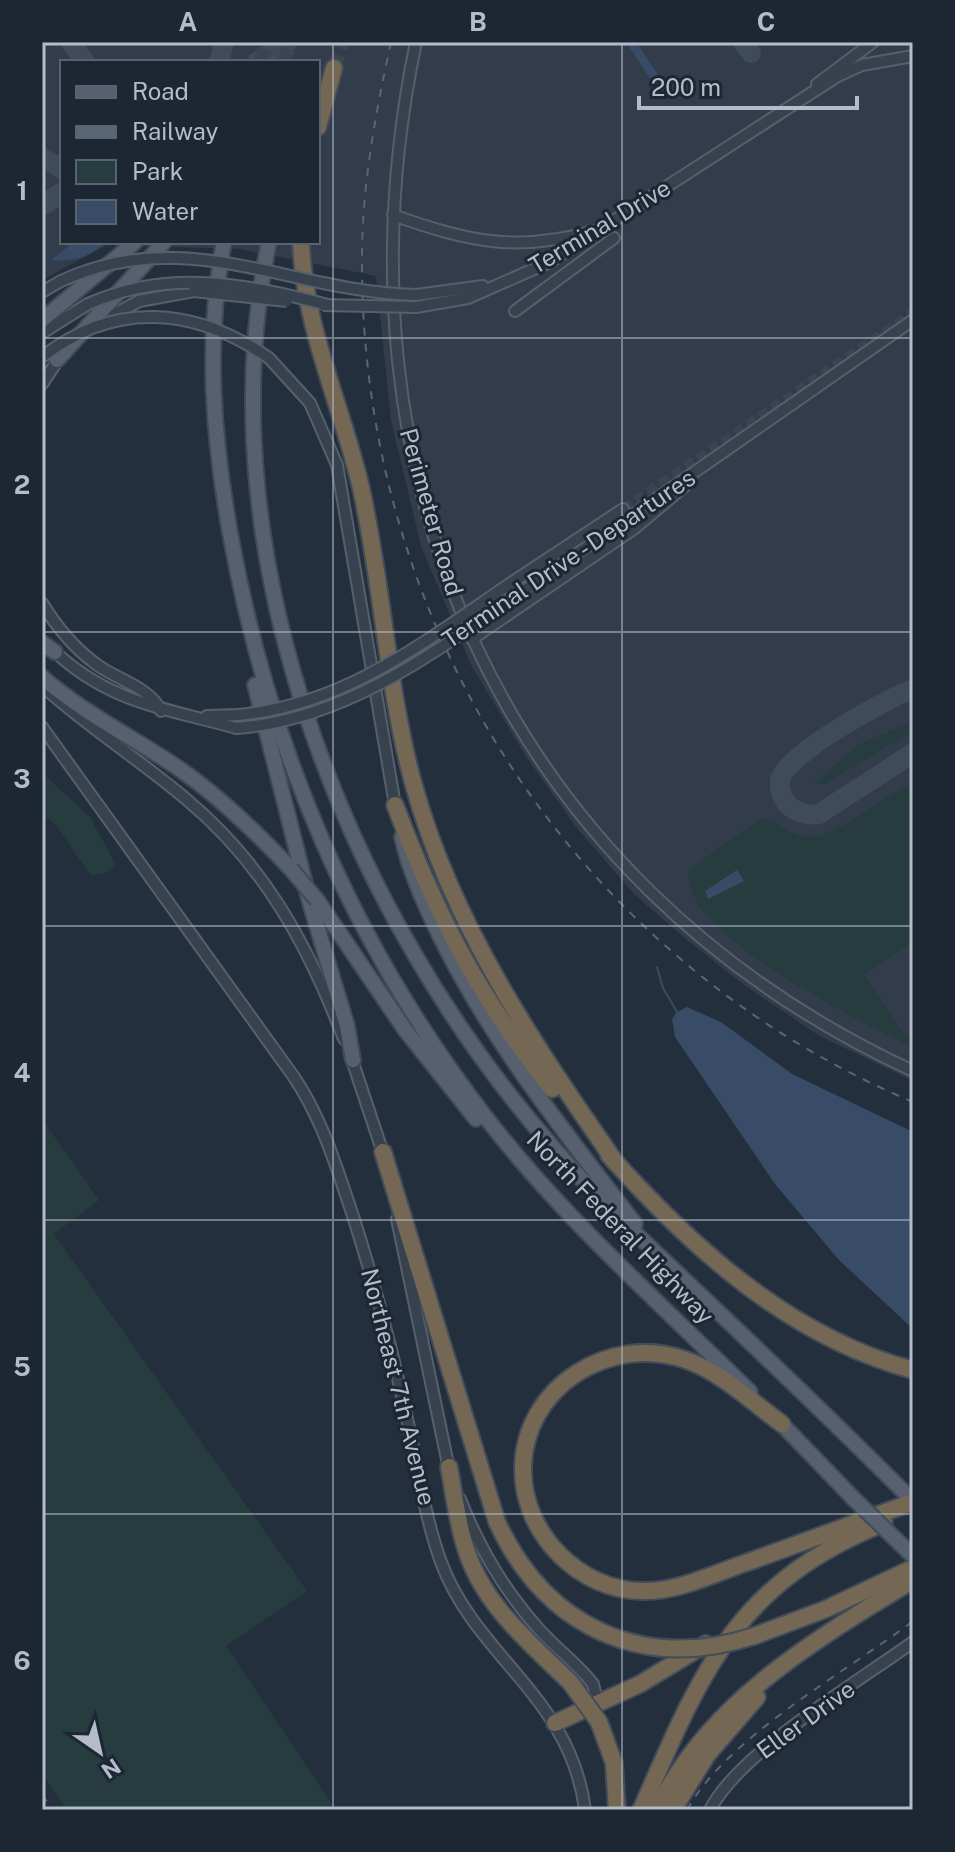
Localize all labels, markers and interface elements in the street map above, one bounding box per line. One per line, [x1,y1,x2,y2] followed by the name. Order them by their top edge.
[179,6,198,37] text: A
[469,6,487,37] text: B
[757,6,775,37] text: C
[60,60,320,244] legend
[639,60,857,110] scale bar
[651,73,721,101] text: 200 m
[132,77,189,105] text: Road
[132,117,218,145] text: Railway
[132,157,183,185] text: Park
[524,173,675,279] street label: Terminal Drive
[16,175,28,206] text: 1
[132,197,199,225] text: Water
[395,425,469,599] street label: Perimeter Road
[437,463,700,653] street label: Terminal Drive - Departures
[14,469,30,500] text: 2
[13,763,31,794] text: 3
[13,1057,31,1088] text: 4
[521,1125,720,1330] street label: North Federal Highway
[356,1265,442,1508] street label: Northeast 7th Avenue
[13,1351,31,1382] text: 5
[13,1645,31,1676] text: 6
[751,1674,860,1764] street label: Eller Drive
[60,1712,140,1792] north arrow
[97,1753,126,1784] text: N

